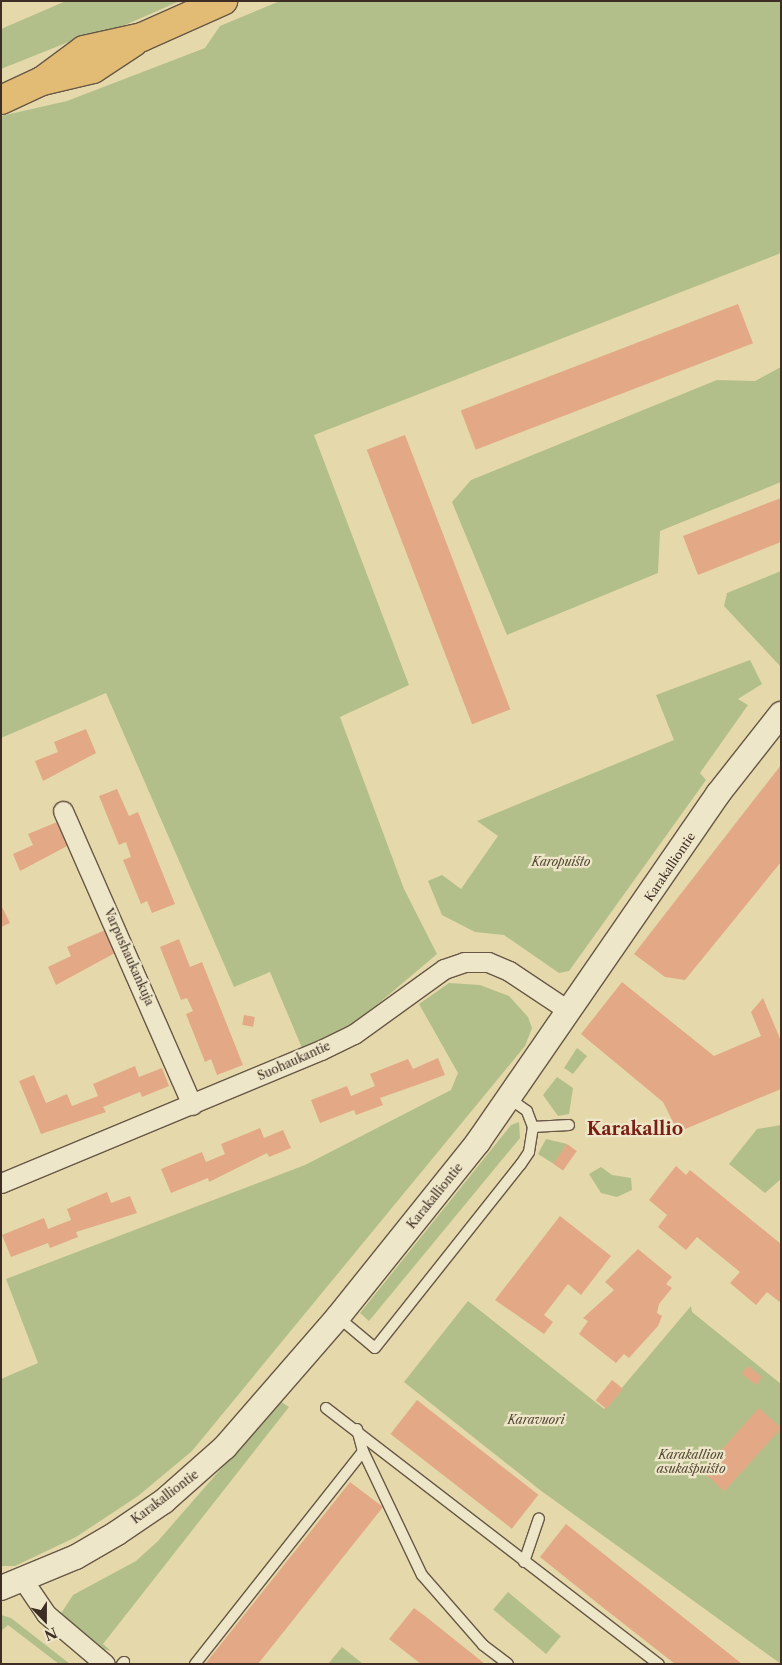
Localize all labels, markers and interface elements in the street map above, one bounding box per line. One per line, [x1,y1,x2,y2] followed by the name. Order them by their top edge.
[642,830,698,904] street label: Karakalliontie
[532,855,590,869] park label: Karopuisto
[101,906,157,1008] street label: Varpushaukankuja
[255,1038,333,1084] street label: Suohaukantie
[587,1118,683,1140] district label: Karakallio
[404,1160,466,1232] street label: Karakalliontie
[507,1413,565,1427] park label: Karavuori
[656,1448,726,1476] park label: Karakallion asukaspuisto
[129,1467,201,1527] street label: Karakalliontie
[20,1595,70,1645] north arrow
[42,1623,60,1645] text: N

